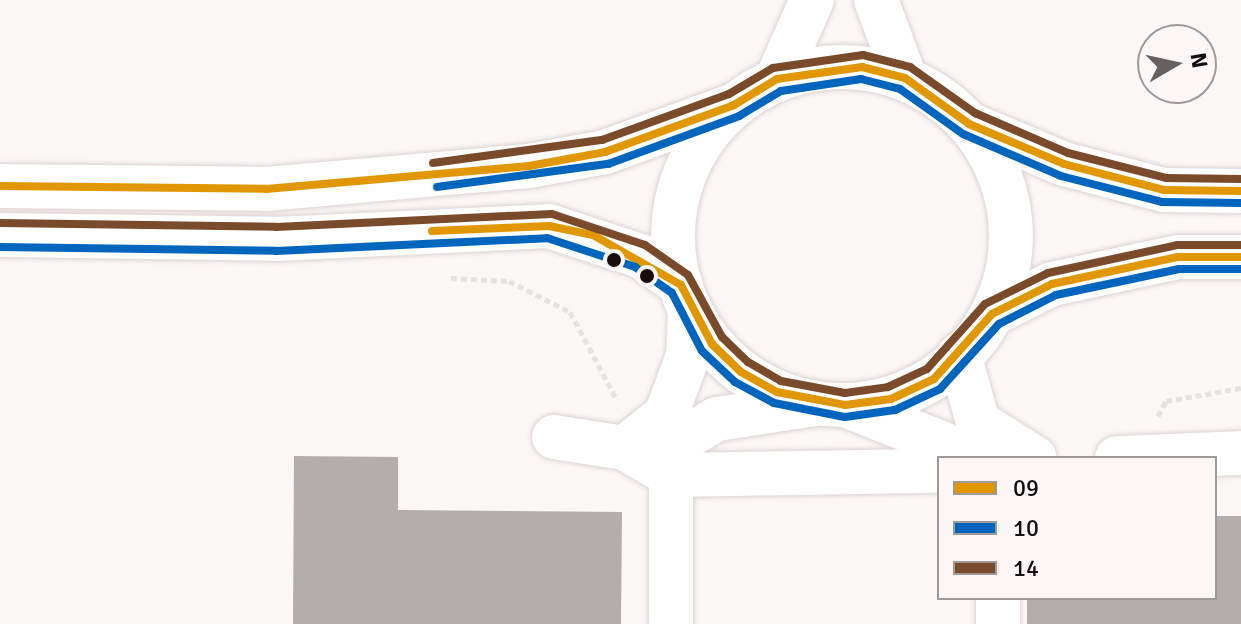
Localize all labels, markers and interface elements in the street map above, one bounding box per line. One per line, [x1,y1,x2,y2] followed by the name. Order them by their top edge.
[1137,24,1217,104] north arrow
[1185,51,1214,70] text: N
[606,252,622,268] unlabelled marker
[639,268,655,284] unlabelled marker
[937,456,1217,600] legend
[1013,473,1039,503] text: 09
[1013,513,1039,543] text: 10
[1013,553,1039,583] text: 14

